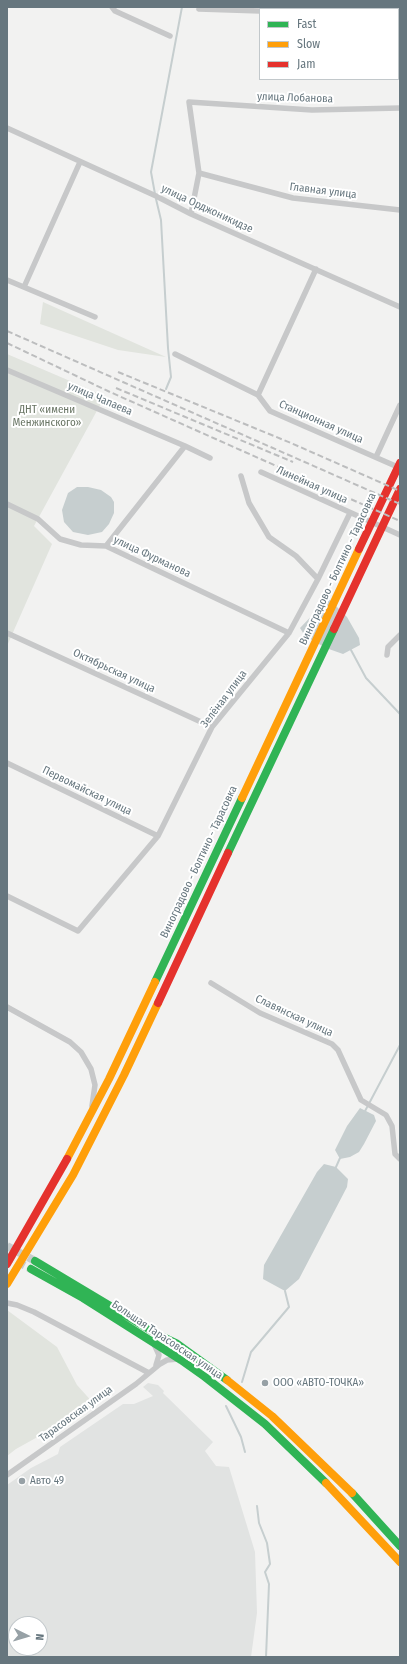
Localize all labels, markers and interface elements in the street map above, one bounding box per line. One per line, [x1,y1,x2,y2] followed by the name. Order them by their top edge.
[259,8,399,80] legend
[297,17,316,31] text: Fast
[297,37,320,51] text: Slow
[297,57,315,71] text: Jam
[257,90,333,106] street label: улица Лобанова
[289,180,357,202] street label: Главная улица
[159,182,255,236] street label: улица Орджоникидзе
[66,379,134,419] street label: улица Чапаева
[277,398,365,446] street label: Станционная улица
[13,403,81,429] park label: ДНТ «имени Менжинского»
[274,463,350,507] street label: Линейная улица
[297,491,379,647] street label: Виноградово - Болтино - Тарасовка
[111,533,193,581] street label: улица Фурманова
[71,646,157,696] street label: Октябрьская улица
[198,668,250,730] street label: Зелёная улица
[40,764,134,818] street label: Первомайская улица
[158,784,240,940] street label: Виноградово - Болтино - Тарасовка
[253,992,335,1040] street label: Славянская улица
[109,1298,225,1382] street label: Большая Тарасовская улица
[273,1376,364,1390] place label: ООО «АВТО-ТОЧКА»
[260,1378,270,1388] marker: ООО «АВТО-ТОЧКА»
[37,1383,115,1445] street label: Тарасовская улица
[30,1474,64,1488] place label: Авто 49
[17,1476,27,1486] marker: Авто 49
[8,1616,48,1656] north arrow
[33,1633,46,1641] text: N

